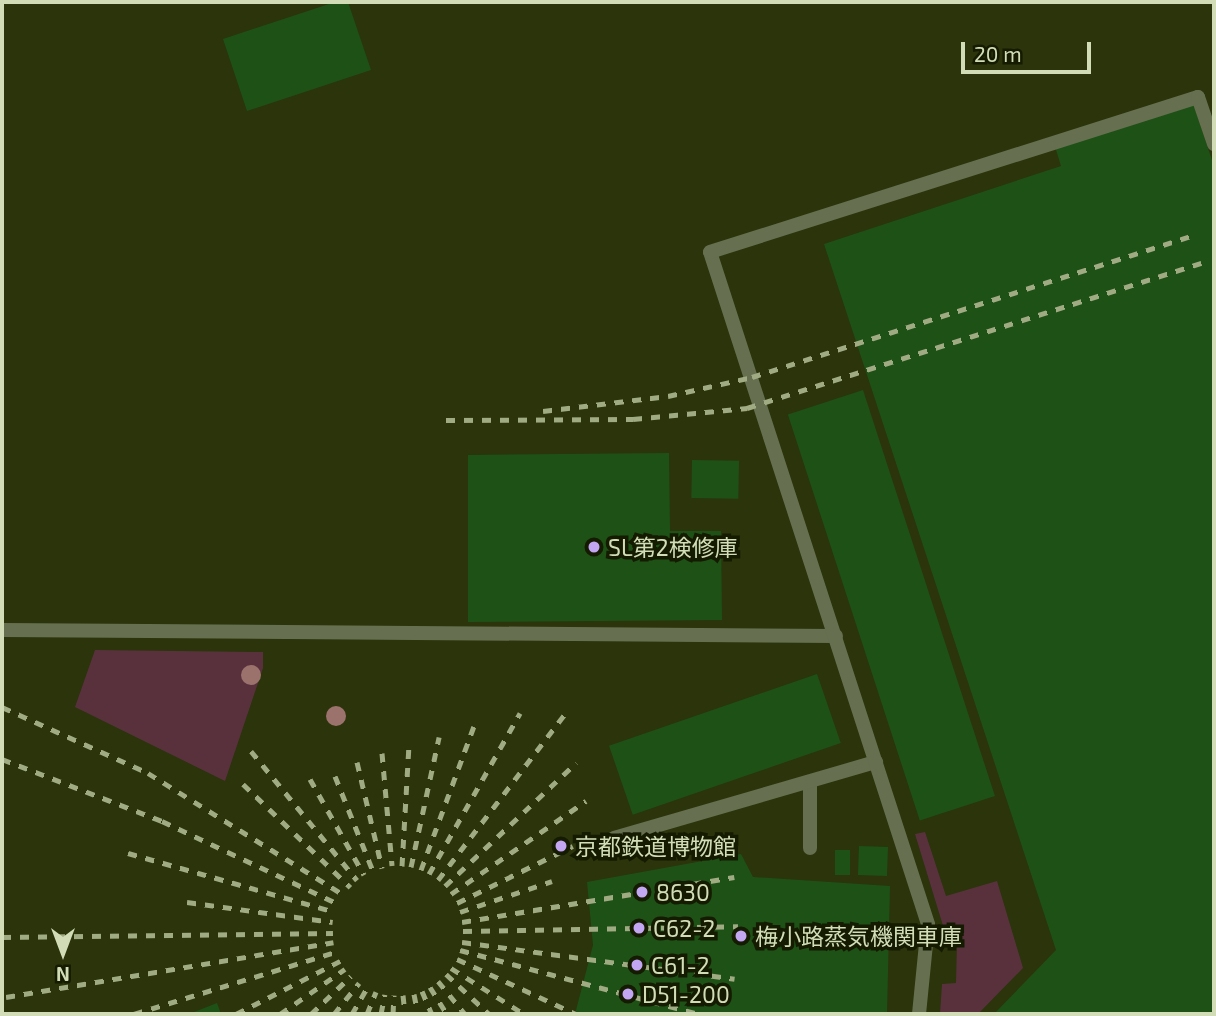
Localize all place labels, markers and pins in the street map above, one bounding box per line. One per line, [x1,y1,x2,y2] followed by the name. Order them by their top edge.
[608,533,738,561] place label: SL第2検修庫
[586,539,602,555] marker: SL第2検修庫
[575,832,736,860] place label: 京都鉄道博物館
[553,838,569,854] marker: 京都鉄道博物館
[656,878,710,906] place label: 8630
[634,884,650,900] marker: 8630
[653,914,715,942] place label: C62-2
[631,920,647,936] marker: C62-2
[755,922,962,950] place label: 梅小路蒸気機関車庫
[733,928,749,944] marker: 梅小路蒸気機関車庫
[651,951,710,979] place label: C61-2
[629,957,645,973] marker: C61-2
[642,980,730,1008] place label: D51-200
[620,986,636,1002] marker: D51-200

